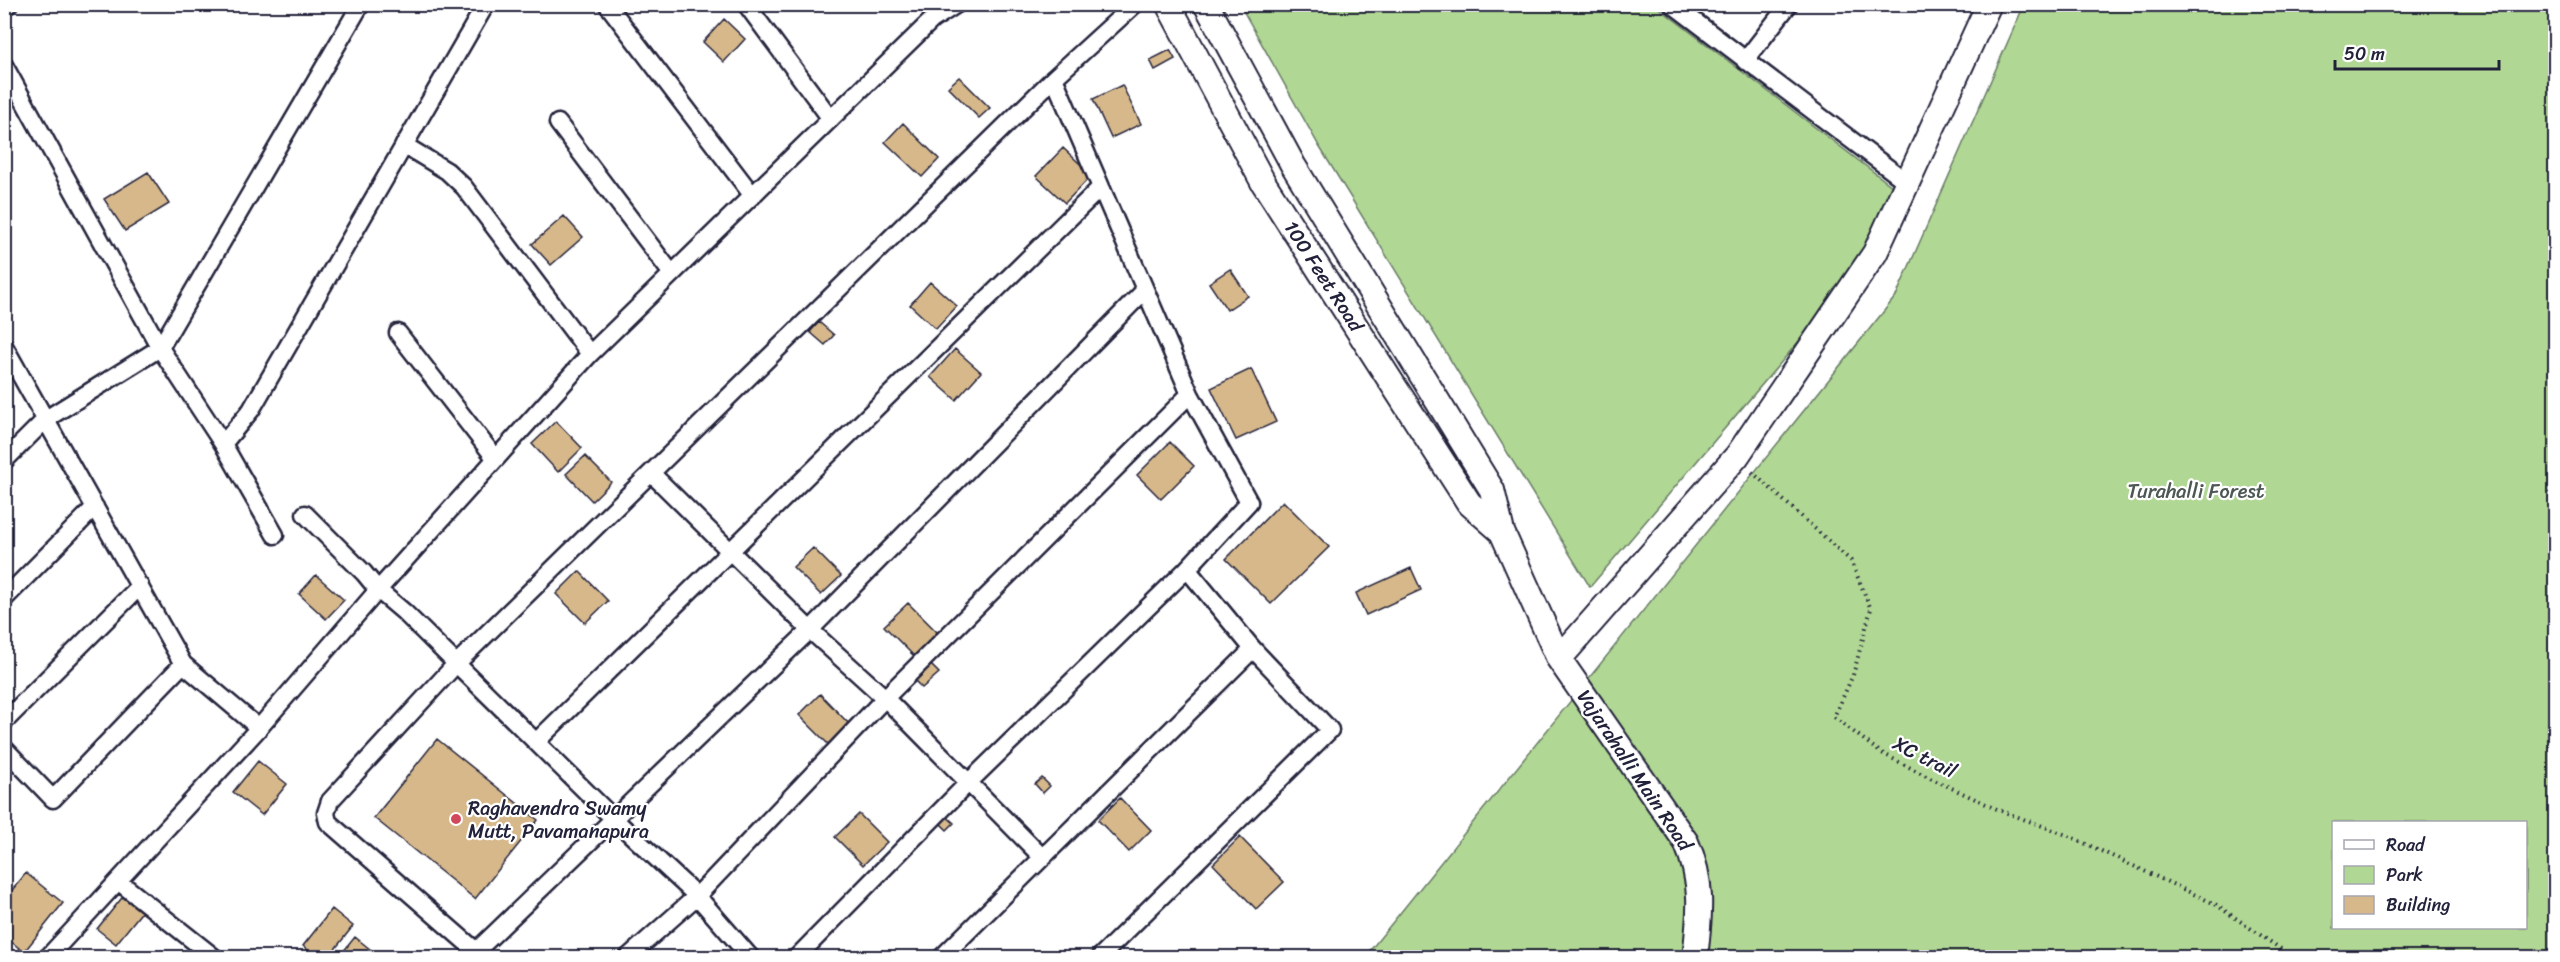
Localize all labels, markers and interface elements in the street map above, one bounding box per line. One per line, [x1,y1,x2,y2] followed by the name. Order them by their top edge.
[2335,33,2498,71] scale bar
[2344,38,2385,70] text: 50 m
[1274,213,1374,340] street label: 100 Feet Road
[2128,474,2265,509] park label: Turahalli Forest
[1567,682,1703,860] street label: Vajarahalli Main Road
[1886,726,1963,789] street label: XC trail
[468,791,649,849] place label: Raghavendra Swamy Mutt, Pavamanapura
[449,812,463,826] marker: Raghavendra Swamy Mutt, Pavamanapura
[2332,821,2527,929] legend
[2386,829,2426,861] text: Road
[2386,859,2423,891] text: Park
[2386,889,2450,921] text: Building

